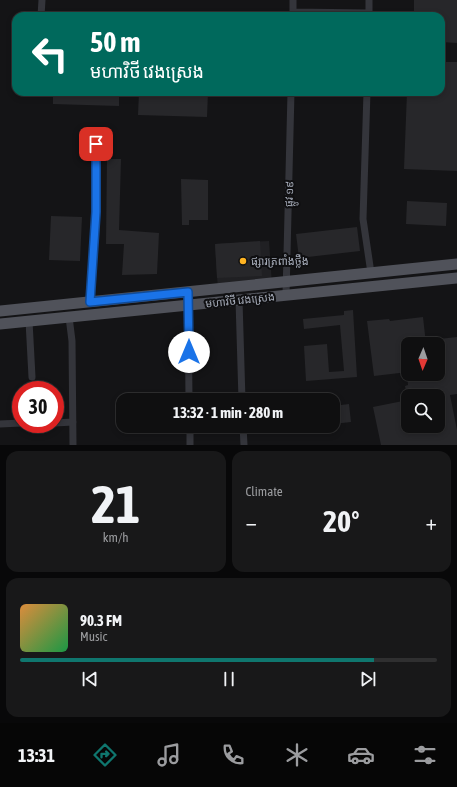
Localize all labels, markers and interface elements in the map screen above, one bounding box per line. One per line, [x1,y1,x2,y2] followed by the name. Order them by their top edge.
[90,26,140,58] text: 50 m
[24,28,76,80] icon: left
[90,61,204,82] text: មហាវិថី វេងស្រេង
[79,127,113,161] pin
[85,133,107,155] icon: arrive
[283,181,300,207] street label: ផ្លូវ ១៩
[251,254,309,268] place label: ផ្សារត្រពាំងថ្លឹង
[238,256,248,266] marker: ផ្សារត្រពាំងថ្លឹង
[205,289,275,311] street label: មហាវិថី វេងស្រេង
[168,331,210,373] position arrow
[401,337,445,381] north arrow
[401,337,445,433] map controls
[12,381,64,433] speed limit sign: 30
[401,389,445,433] button: search
[173,404,283,421] text: 13:32 · 1 min · 280 m
[91,474,140,534] text: 21
[246,484,283,499] text: Climate
[323,504,359,538] text: 20°
[246,509,257,535] text: −
[426,509,437,535] text: +
[103,530,129,545] text: km/h
[80,612,122,629] text: 90.3 FM
[80,629,107,644] text: Music
[79,668,101,690] icon: previous
[218,668,240,690] icon: pause
[357,668,379,690] icon: next
[91,741,119,769] icon: directions
[155,741,183,769] icon: music
[219,741,247,769] icon: phone
[283,741,311,769] icon: climate
[347,741,375,769] icon: car
[411,741,439,769] icon: filters
[18,745,55,766] text: 13:31

